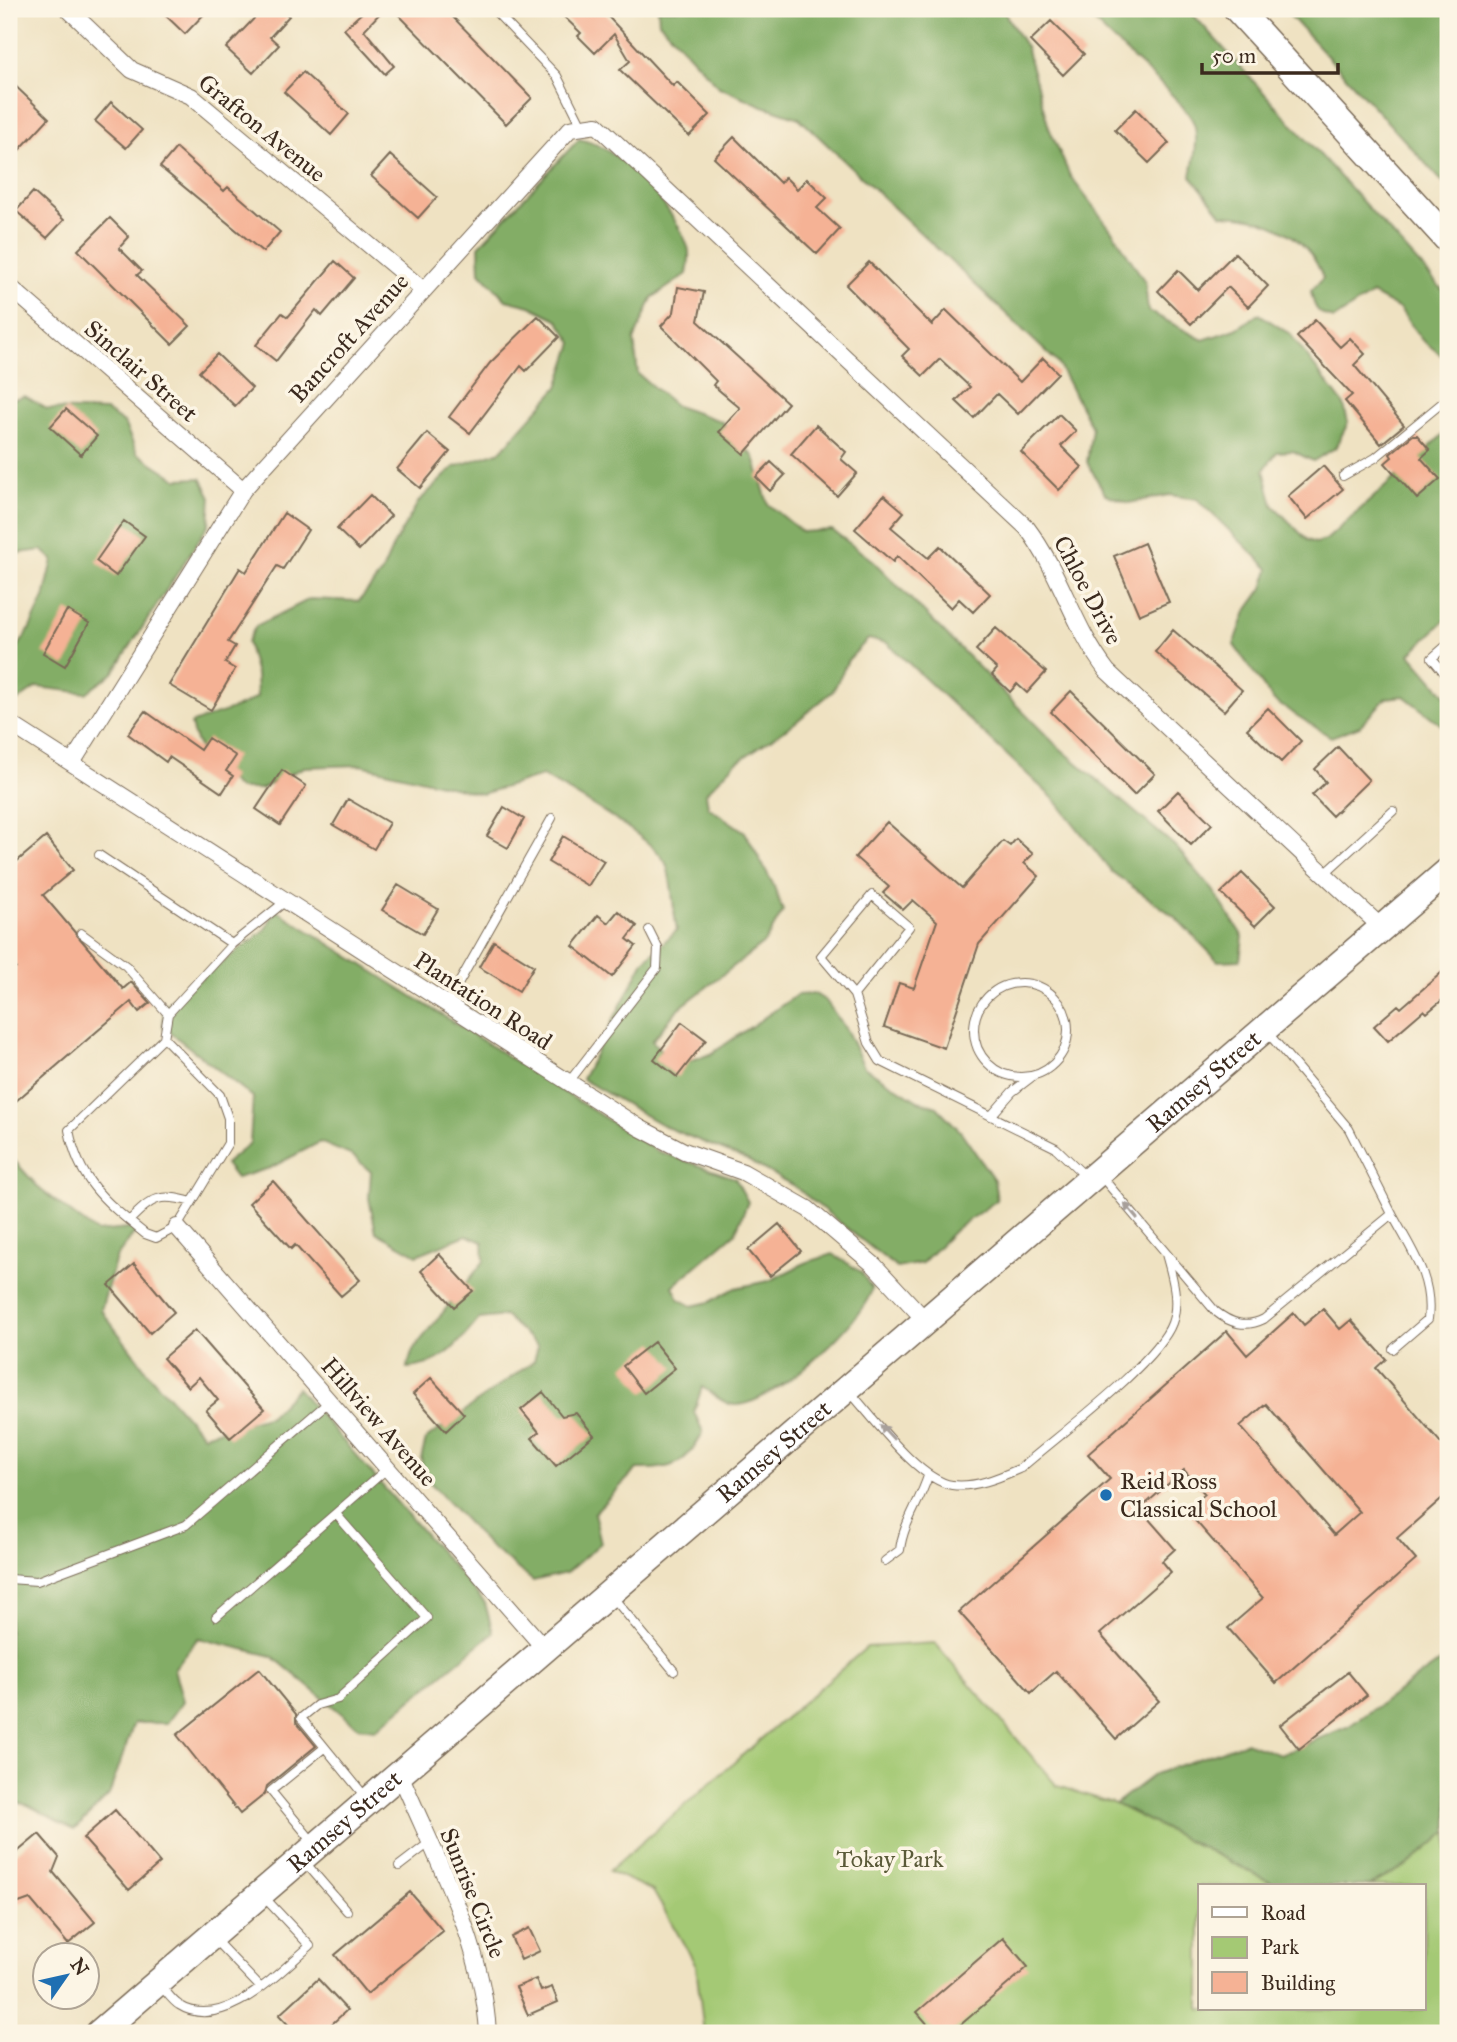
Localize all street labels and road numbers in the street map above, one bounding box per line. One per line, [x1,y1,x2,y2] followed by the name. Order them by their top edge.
[192,67,332,189] street label: Grafton Avenue
[283,267,415,409] street label: Bancroft Avenue
[78,314,204,429] street label: Sinclair Street
[1047,530,1129,650] street label: Chloe Drive
[408,945,558,1057] street label: Plantation Road
[1140,1023,1268,1139] street label: Ramsey Street
[315,1351,443,1493] street label: Hillview Avenue
[711,1393,838,1509] street label: Ramsey Street
[281,1764,408,1879] street label: Ramsey Street
[433,1824,513,1962] street label: Sunrise Circle

